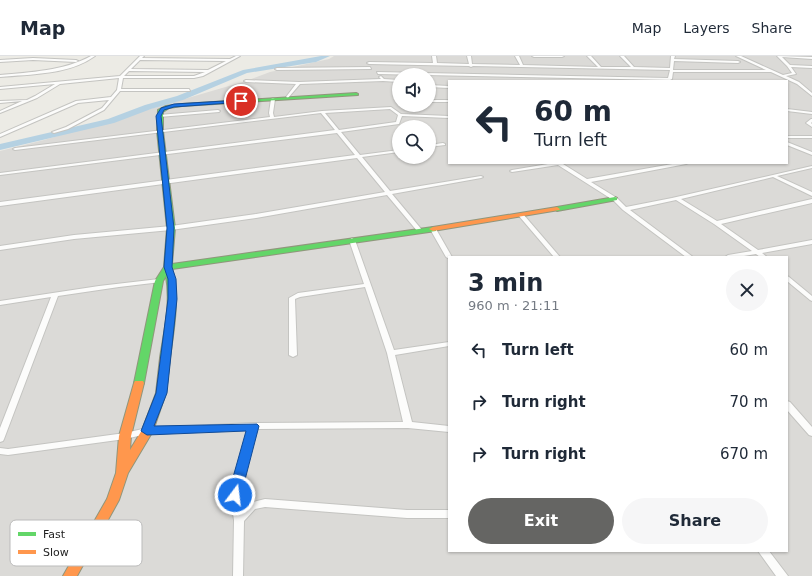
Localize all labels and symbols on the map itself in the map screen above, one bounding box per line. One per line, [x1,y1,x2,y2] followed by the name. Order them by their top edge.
[224,84,258,118] pin
[214,474,256,516] position arrow
[10,520,142,566] legend
[43,528,66,541] text: Fast
[43,546,69,559] text: Slow

